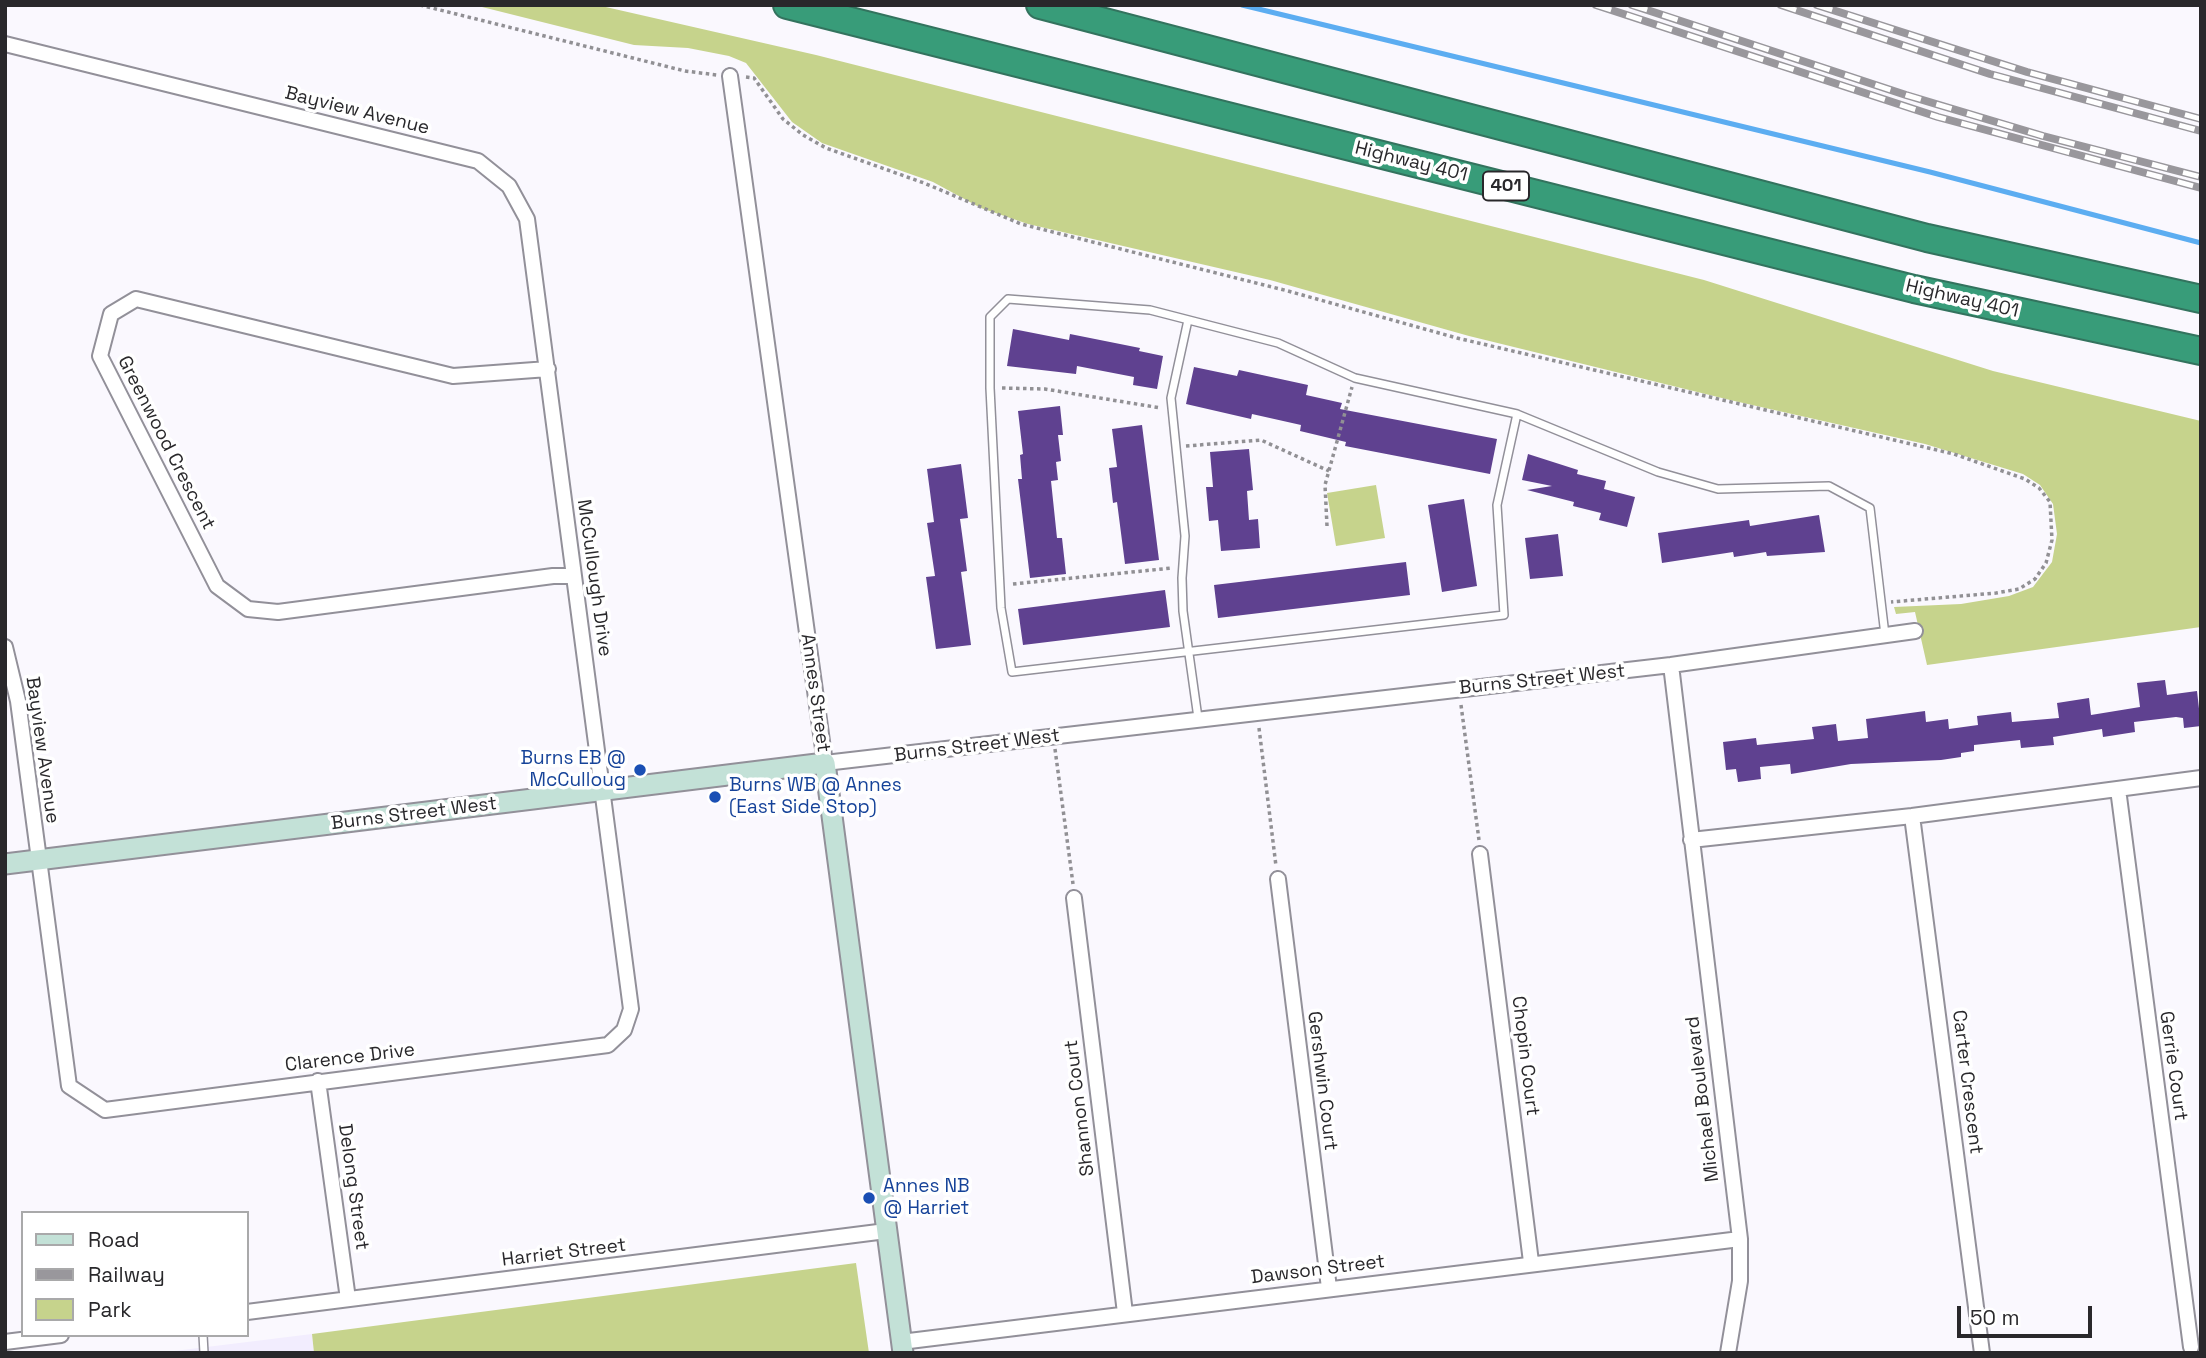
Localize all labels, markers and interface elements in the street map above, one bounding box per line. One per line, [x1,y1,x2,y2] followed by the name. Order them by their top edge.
[282,82,432,140] street label: Bayview Avenue
[1352,137,1470,187] street label: Highway 401
[1483,172,1529,201] road number: 401
[1903,275,2021,323] street label: Highway 401
[112,352,220,534] street label: Greenwood Crescent
[572,498,616,658] street label: McCullough Drive
[795,632,835,754] street label: Annes Street
[1458,660,1626,700] street label: Burns Street West
[20,675,64,825] street label: Bayview Avenue
[893,725,1061,767] street label: Burns Street West
[520,748,626,792] place label: Burns EB @ McCulloug
[632,762,648,778] marker: Burns EB @ McCulloug
[729,775,902,819] place label: Burns WB @ Annes (East Side Stop)
[707,789,723,805] marker: Burns WB @ Annes (East Side Stop)
[330,793,498,835] street label: Burns Street West
[1506,995,1544,1117] street label: Chopin Court
[1947,1009,1987,1155] street label: Carter Crescent
[1302,1010,1342,1152] street label: Gershwin Court
[2154,1010,2192,1122] street label: Gerrie Court
[1682,1015,1724,1183] street label: Michael Boulevard
[1060,1038,1100,1178] street label: Shannon Court
[284,1039,416,1077] street label: Clarence Drive
[333,1123,373,1251] street label: Delong Street
[883,1176,970,1220] place label: Annes NB @ Harriet
[861,1190,877,1206] marker: Annes NB @ Harriet
[21,1211,248,1337] legend
[88,1226,140,1253] text: Road
[501,1234,627,1272] street label: Harriet Street
[1250,1250,1386,1290] street label: Dawson Street
[88,1261,165,1288] text: Railway
[1961,1292,2096,1336] scale bar
[88,1296,132,1323] text: Park
[1970,1304,2020,1331] text: 50 m

